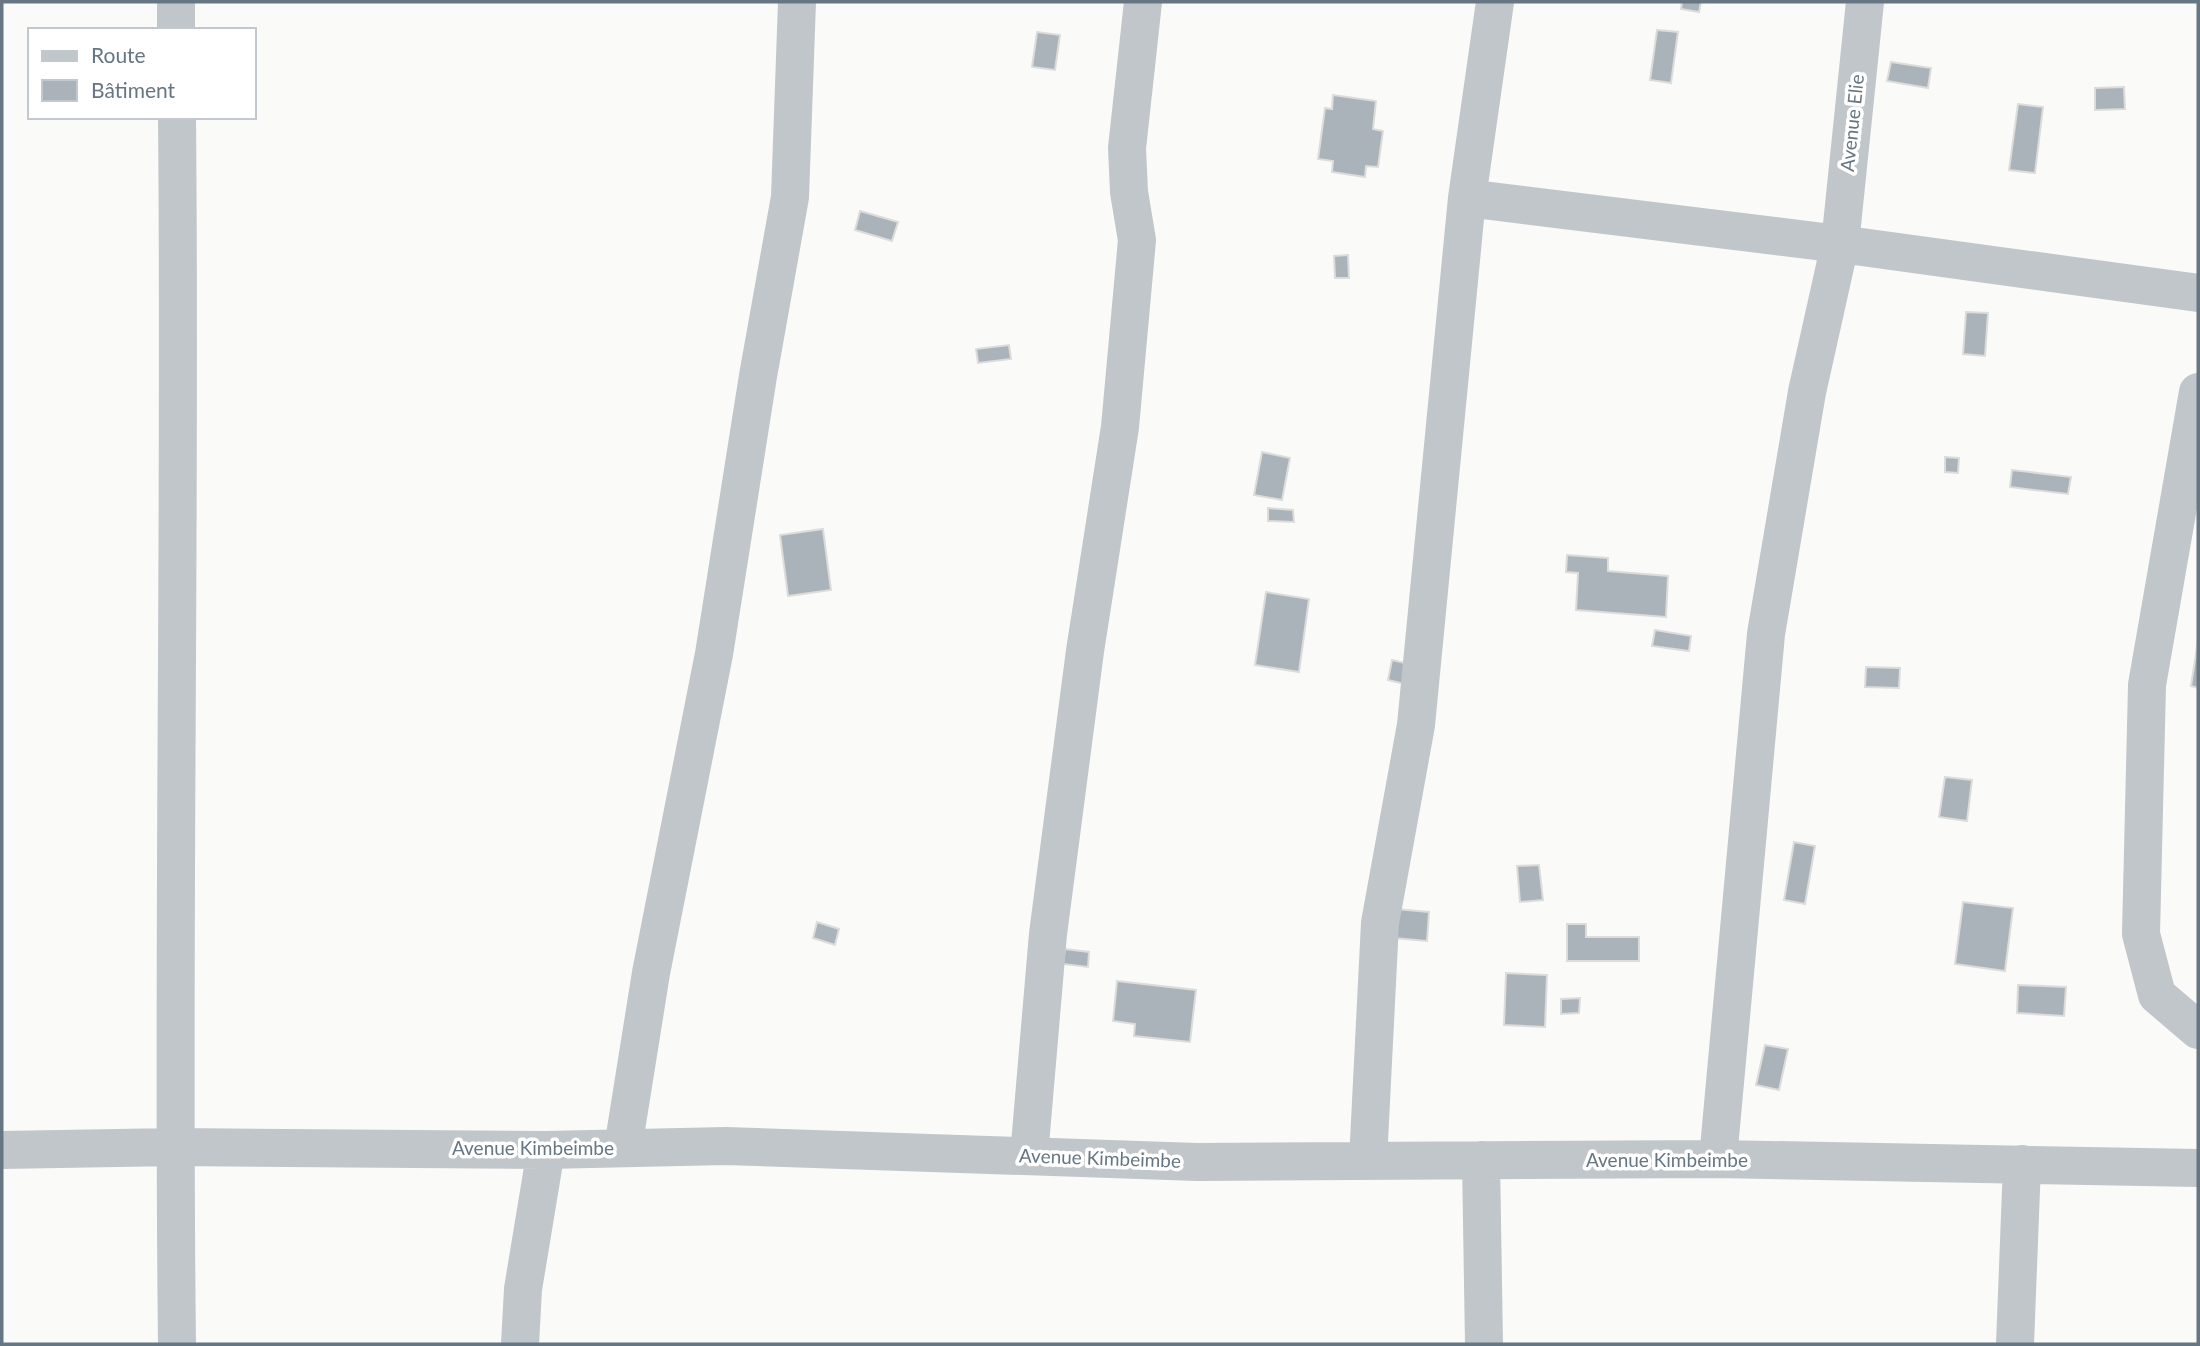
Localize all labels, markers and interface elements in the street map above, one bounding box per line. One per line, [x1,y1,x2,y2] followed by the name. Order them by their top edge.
[28,28,256,119] legend
[91,42,146,67] text: Route
[1835,73,1868,173] street label: Avenue Elie
[91,77,176,102] text: Bâtiment
[452,1136,614,1159] street label: Avenue Kimbeimbe
[1019,1143,1181,1172] street label: Avenue Kimbeimbe
[1586,1148,1748,1171] street label: Avenue Kimbeimbe

